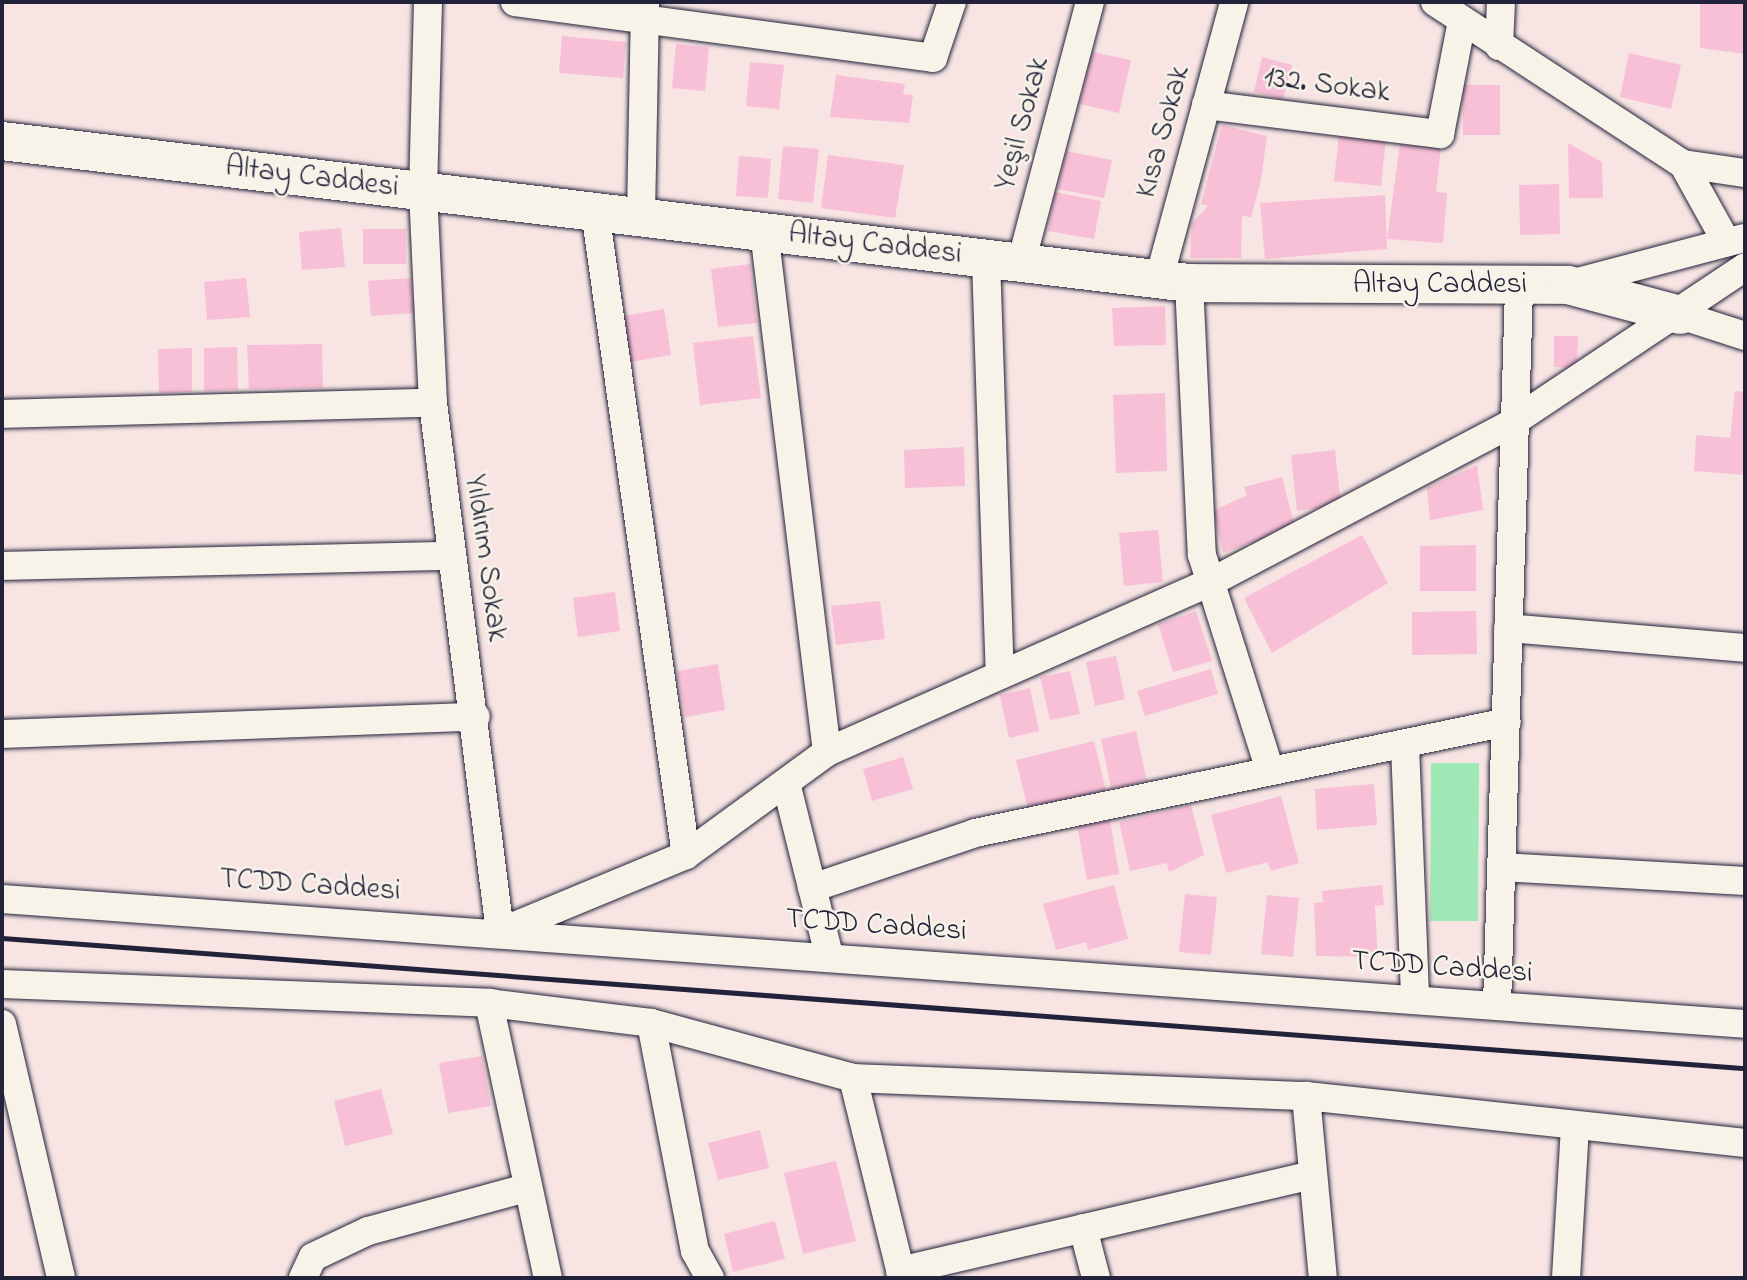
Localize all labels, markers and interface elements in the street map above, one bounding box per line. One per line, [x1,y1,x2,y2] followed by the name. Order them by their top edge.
[988,53,1058,195] street label: Yeşil Sokak
[1262,60,1392,112] street label: 132. Sokak
[1129,62,1199,202] street label: Kısa Sokak
[223,150,401,206] street label: Altay Caddesi
[786,217,964,273] street label: Altay Caddesi
[1353,267,1527,303] street label: Altay Caddesi
[455,472,515,644] street label: Yıldırım Sokak
[218,862,402,910] street label: TCDD Caddesi
[784,902,968,950] street label: TCDD Caddesi
[1350,944,1534,992] street label: TCDD Caddesi

